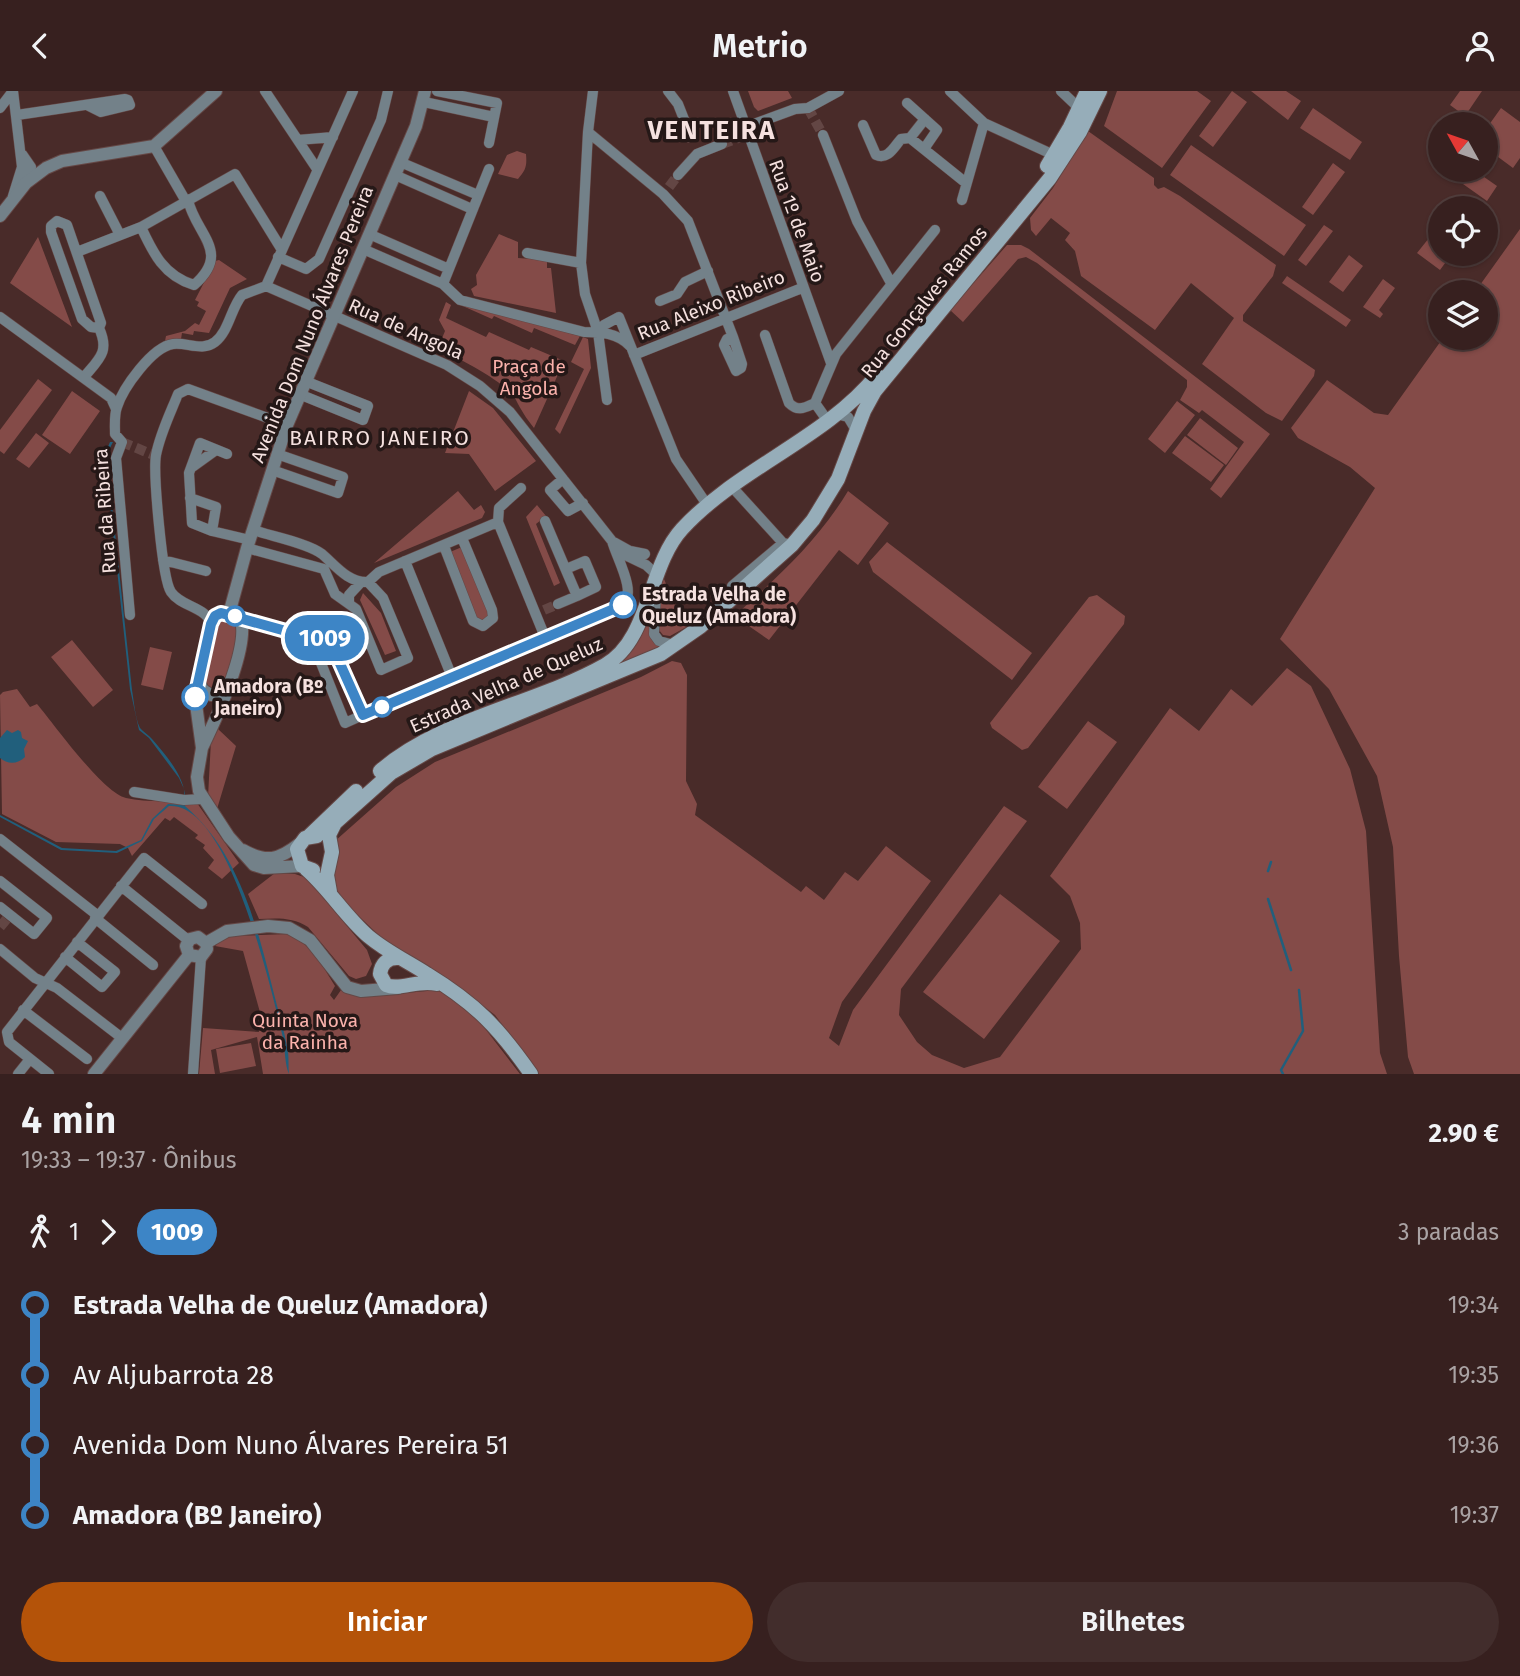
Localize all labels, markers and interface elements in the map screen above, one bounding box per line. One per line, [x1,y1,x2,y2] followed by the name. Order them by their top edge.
[21,27,59,65] icon: back
[712,27,808,65] text: Metrio
[1461,27,1499,65] icon: person
[1428,112,1498,182] north arrow
[1428,112,1498,350] map controls
[647,115,776,146] district label: VENTEIRA
[764,156,830,286] street label: Rua 1º de Maio
[246,182,378,466] street label: Avenida Dom Nuno Álvares Pereira
[1428,196,1498,266] button: locate
[856,222,992,382] street label: Rua Gonçalves Ramos
[634,265,788,345] street label: Rua Aleixo Ribeiro
[1428,280,1498,350] button: layers
[345,293,467,365] street label: Rua de Angola
[492,355,566,400] park label: Praça de Angola
[289,425,471,451] district label: BAIRRO JANEIRO
[89,448,121,574] street label: Rua da Ribeira
[642,583,796,628] place label: Estrada Velha de Queluz (Amadora)
[610,592,636,618] marker: Estrada Velha de Queluz (Amadora)
[225,606,245,626] unlabelled marker
[276,615,374,661] line badge: 1009
[299,624,351,652] text: 1009
[406,632,606,738] street label: Estrada Velha de Queluz
[213,675,323,720] place label: Amadora (Bº Janeiro)
[182,684,208,710] marker: Amadora (Bº Janeiro)
[372,697,392,717] unlabelled marker
[252,1009,358,1054] park label: Quinta Nova da Rainha
[21,1097,116,1143] text: 4 min
[1429,1118,1499,1149] text: 2.90 €
[21,1146,237,1174] text: 19:33 – 19:37 · Ônibus
[21,1213,59,1251] icon: walk
[89,1213,127,1251] icon: forward
[69,1218,79,1246] text: 1
[151,1218,203,1246] text: 1009
[1398,1218,1499,1246] text: 3 paradas
[73,1290,488,1321] text: Estrada Velha de Queluz (Amadora)
[1448,1291,1499,1319] text: 19:34
[73,1360,274,1391] text: Av Aljubarrota 28
[1448,1361,1499,1389] text: 19:35
[73,1430,509,1461] text: Avenida Dom Nuno Álvares Pereira 51
[1448,1431,1499,1459] text: 19:36
[73,1500,321,1531] text: Amadora (Bº Janeiro)
[1450,1501,1499,1529] text: 19:37
[21,1582,753,1662] button: Iniciar
[767,1582,1499,1662] button: Bilhetes

